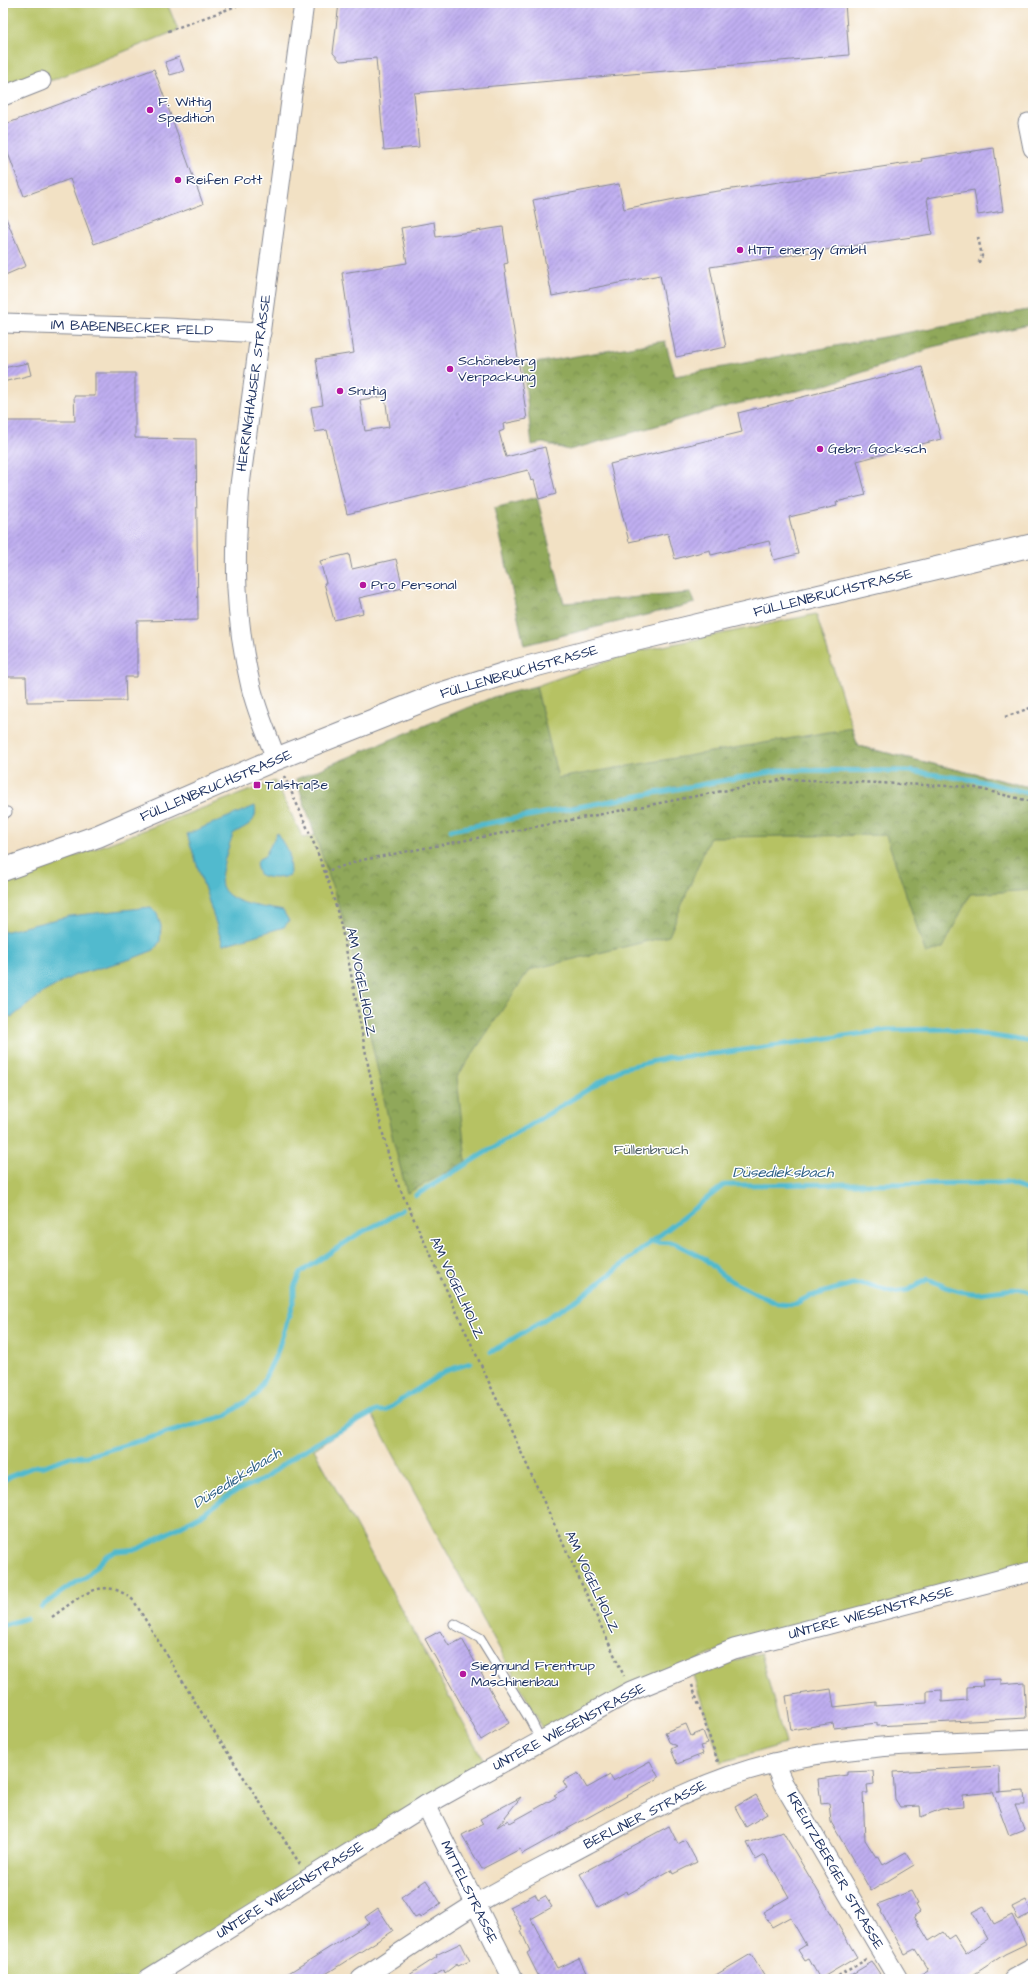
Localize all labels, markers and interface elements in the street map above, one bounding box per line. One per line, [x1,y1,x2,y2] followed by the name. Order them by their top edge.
[158,92,214,128] place label: F. Wittig Spedition
[145,105,155,115] marker: F. Wittig Spedition
[186,170,263,190] place label: Reifen Pott
[173,175,183,185] marker: Reifen Pott
[748,240,867,260] place label: HTT energy GmbH
[735,245,745,255] marker: HTT energy GmbH
[232,293,276,473] street label: HERRINGHAUSER STRASSE
[50,315,214,341] street label: IM BABENBECKER FELD
[458,351,536,387] place label: Schöneberg Verpackung
[445,364,455,374] marker: Schöneberg Verpackung
[348,381,386,401] place label: Snutig
[335,386,345,396] marker: Snutig
[828,439,926,459] place label: Gebr. Gocksch
[815,444,825,454] marker: Gebr. Gocksch
[751,563,915,622] street label: FÜLLENBRUCHSTRASSE
[371,575,457,595] place label: Pro Personal
[358,580,368,590] marker: Pro Personal
[438,640,601,704] street label: FÜLLENBRUCHSTRASSE
[137,745,296,827] street label: FÜLLENBRUCHSTRASSE
[265,775,329,795] place label: Talstraße
[252,780,262,790] marker: Talstraße
[341,926,381,1038] street label: AM VOGELHOLZ
[614,1140,688,1160] park label: Füllenbruch
[733,1162,834,1183] water label: Düsedieksbach
[425,1234,489,1342] street label: AM VOGELHOLZ
[189,1442,286,1514] water label: Düsedieksbach
[560,1528,624,1636] street label: AM VOGELHOLZ
[786,1581,956,1645] street label: UNTERE WIESENSTRASSE
[471,1656,595,1692] place label: Siegmund Frentrup Maschinenbau
[458,1669,468,1679] marker: Siegmund Frentrup Maschinenbau
[489,1678,649,1776] street label: UNTERE WIESENSTRASSE
[580,1775,711,1855] street label: BERLINER STRASSE
[782,1788,889,1954] street label: KREUTZBERGER STRASSE
[213,1836,368,1944] street label: UNTERE WIESENSTRASSE
[435,1837,503,1947] street label: MITTELSTRASSE

